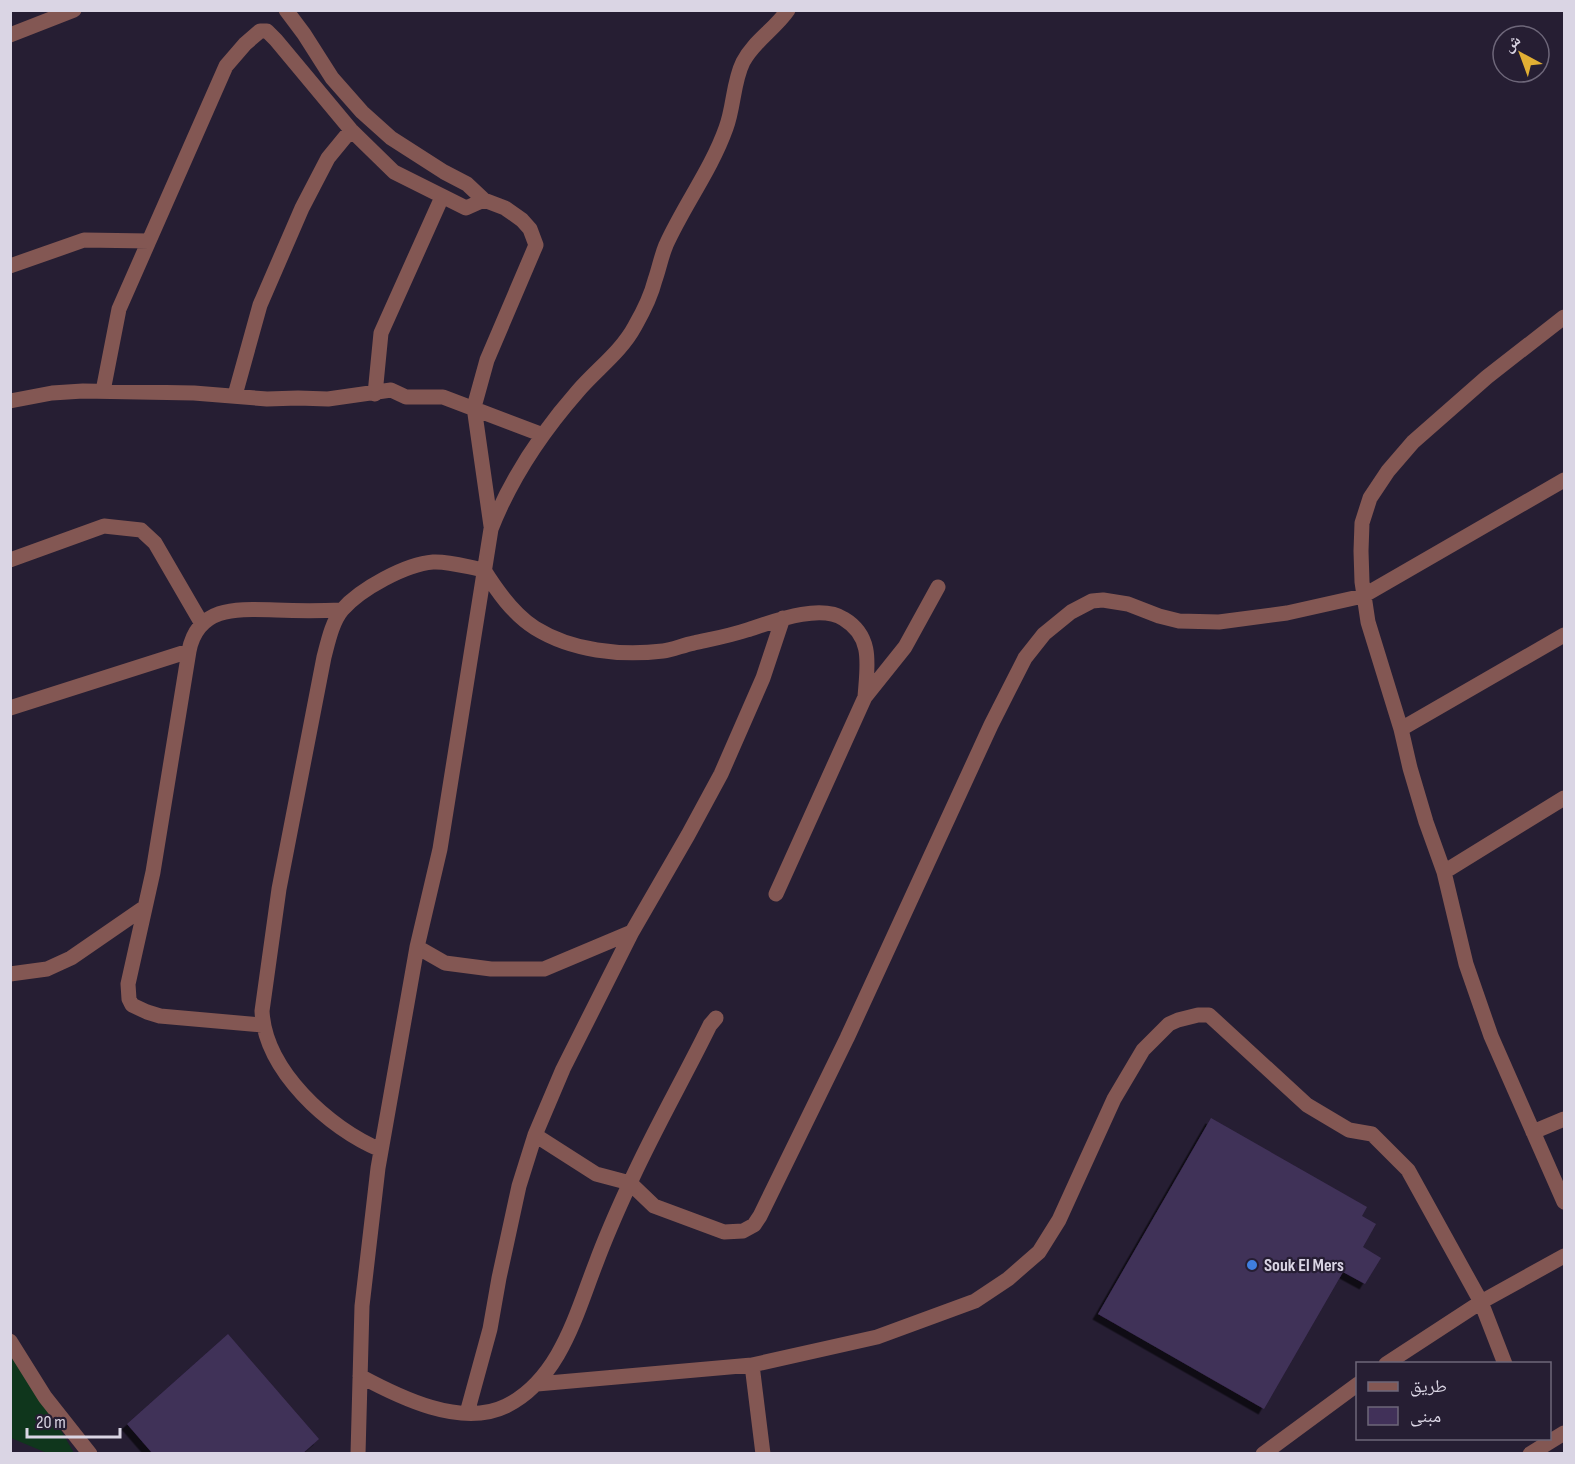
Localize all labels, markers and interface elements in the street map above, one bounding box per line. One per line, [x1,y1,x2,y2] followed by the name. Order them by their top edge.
[1491,24,1551,84] north arrow
[1500,31,1525,57] text: ش
[1264,1255,1344,1276] place label: Souk El Mers
[1245,1258,1259,1272] marker: Souk El Mers
[1356,1362,1551,1440] legend
[1410,1376,1447,1397] text: طريق
[27,1401,120,1439] scale bar
[1410,1406,1441,1427] text: مبنى
[36,1412,66,1433] text: 20 m

